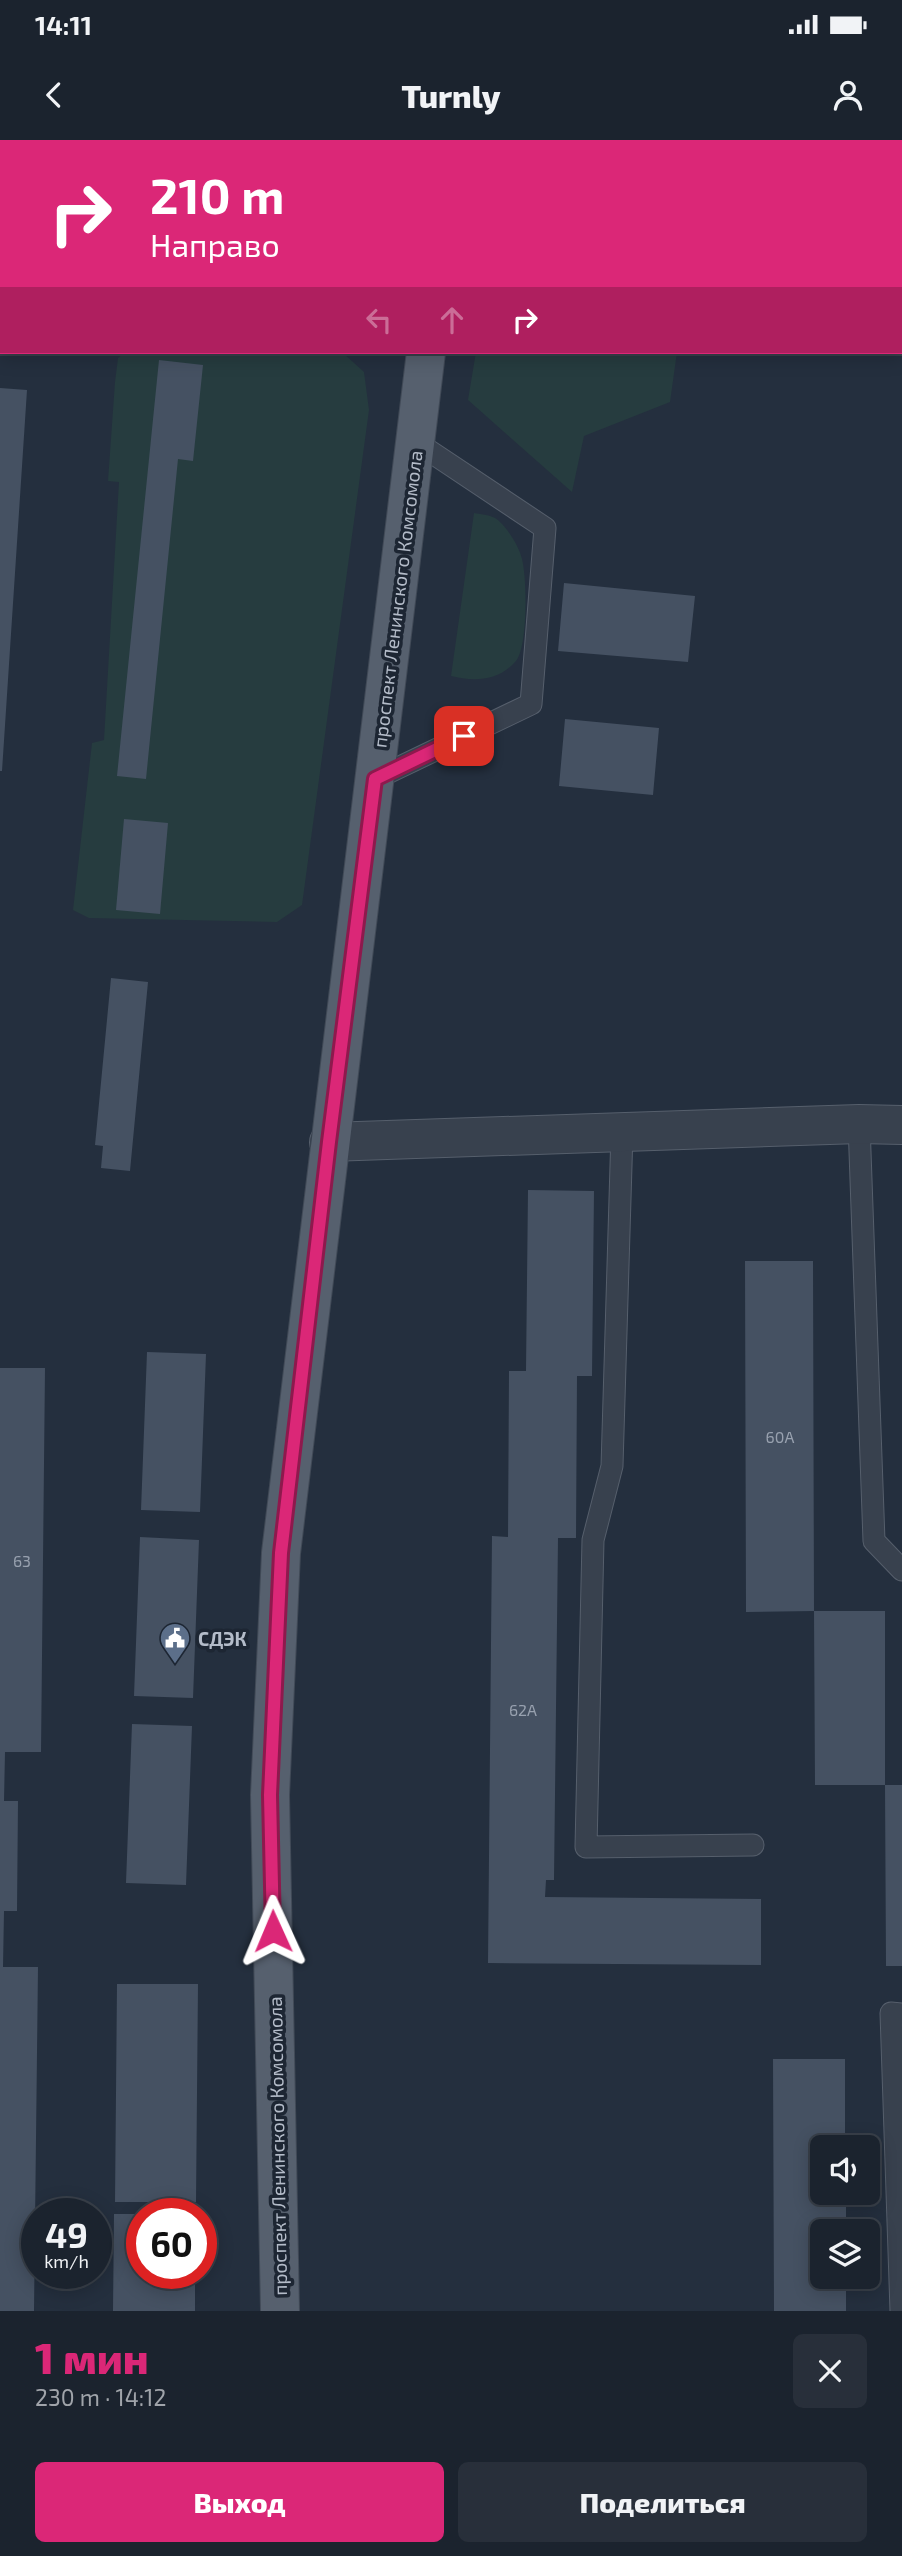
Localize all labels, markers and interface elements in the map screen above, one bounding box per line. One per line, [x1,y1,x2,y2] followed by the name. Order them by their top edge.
[35,9,92,40] text: 14:11
[35,76,73,114] icon: back
[401,76,501,114] text: Turnly
[829,76,867,114] icon: person
[150,165,284,224] text: 210 m
[35,168,126,259] icon: right
[150,225,280,263] text: Направо
[360,301,398,339] icon: left
[433,301,471,339] icon: ahead
[506,301,544,339] icon: right
[367,449,427,749] street label: проспект Ленинского Комсомола
[434,706,494,766] pin
[445,717,483,755] icon: arrive
[766,1427,794,1446] house number: 60А
[13,1551,31,1570] house number: 63
[158,1621,192,1665] public building icon: СДЭК
[198,1627,247,1650] place label: СДЭК
[509,1700,537,1719] house number: 62А
[236,1894,310,1968] position arrow
[263,1996,291,2296] street label: проспект Ленинского Комсомола
[810,2135,880,2289] map controls
[810,2135,880,2205] button: sound
[126,2198,217,2289] speed limit sign: 60
[45,2213,88,2255] text: 49
[810,2219,880,2289] button: layers
[44,2250,89,2272] text: km/h
[35,2332,149,2382] text: 1 мин
[793,2334,867,2408] button: close
[35,2383,166,2411] text: 230 m · 14:12
[35,2462,444,2542] button: Выход
[458,2462,867,2542] button: Поделиться

